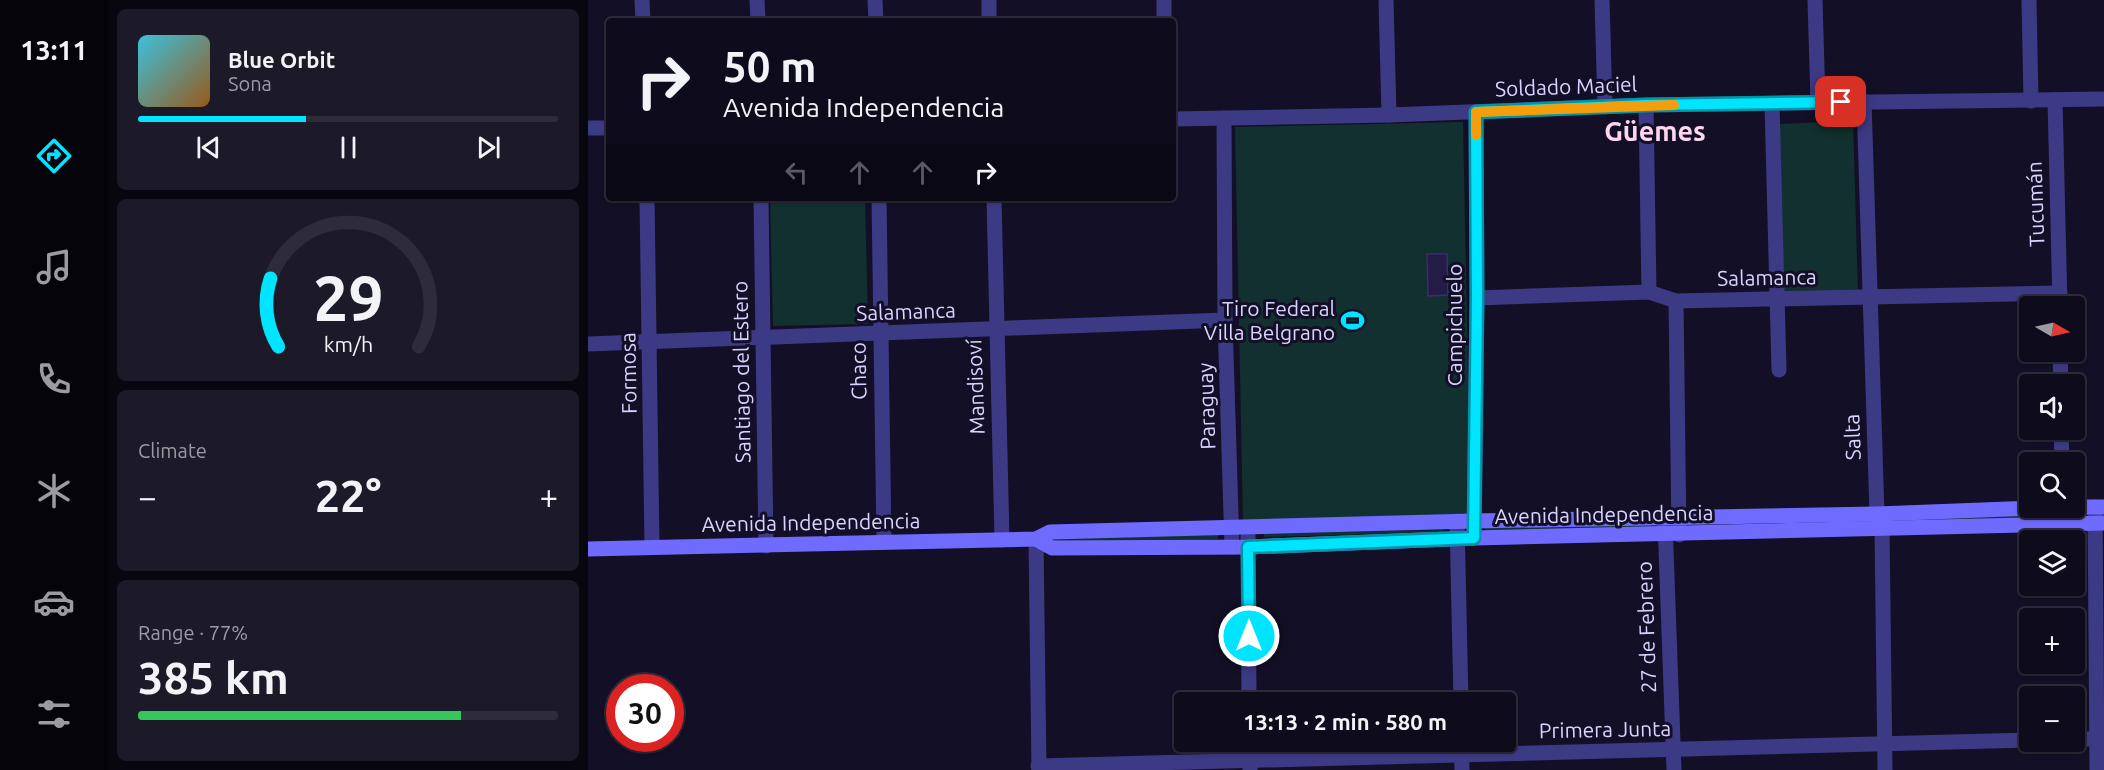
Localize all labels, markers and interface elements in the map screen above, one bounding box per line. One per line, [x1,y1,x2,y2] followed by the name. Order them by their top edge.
[20,35,88,65] text: 13:11
[624,42,702,120] icon: right
[723,43,817,90] text: 50 m
[228,47,335,72] text: Blue Orbit
[228,72,272,95] text: Sona
[1494,72,1637,100] street label: Soldado Maciel
[1815,76,1866,127] pin
[1824,85,1857,118] icon: arrive
[723,92,1004,122] text: Avenida Independencia
[1604,116,1706,146] district label: Güemes
[192,131,225,164] icon: previous
[332,131,365,164] icon: pause
[472,131,505,164] icon: next
[33,135,75,177] icon: directions
[780,156,813,189] icon: left
[843,156,876,189] icon: ahead
[906,156,939,189] icon: ahead
[969,156,1002,189] icon: right
[2022,161,2048,247] street label: Tucumán
[33,246,75,288] icon: music
[313,263,383,333] text: 29
[1442,264,1466,386] street label: Campichuelo
[1717,264,1817,290] street label: Salamanca
[727,281,755,463] street label: Santiago del Estero
[1204,296,1335,344] place label: Tiro Federal Villa Belgrano
[2019,296,2085,362] north arrow
[2019,296,2085,752] map controls
[856,297,956,325] street label: Salamanca
[1340,308,1366,334] sports icon: Tiro Federal Villa Belgrano
[323,332,373,356] text: km/h
[615,332,641,414] street label: Formosa
[961,338,989,435] street label: Mandisoví
[845,342,871,400] street label: Chaco
[33,358,75,400] icon: phone
[1192,362,1220,450] street label: Paraguay
[2019,374,2085,440] button: sound
[1839,413,1865,461] street label: Salta
[138,439,207,462] text: Climate
[2019,452,2085,518] button: search
[33,470,75,512] icon: climate
[315,470,381,521] text: 22°
[138,478,157,515] text: −
[539,478,558,515] text: +
[1494,500,1714,528] street label: Avenida Independencia
[701,508,921,536] street label: Avenida Independencia
[2019,530,2085,596] button: layers
[1632,561,1660,693] street label: 27 de Febrero
[33,581,75,623] icon: car
[1217,604,1281,668] position arrow
[2019,608,2085,674] button: +
[138,621,248,644] text: Range · 77%
[138,652,289,703] text: 385 km
[606,674,684,752] speed limit sign: 30
[2019,686,2085,752] button: −
[33,693,75,735] icon: filters
[1243,709,1447,734] text: 13:13 · 2 min · 580 m
[1539,716,1671,742] street label: Primera Junta

